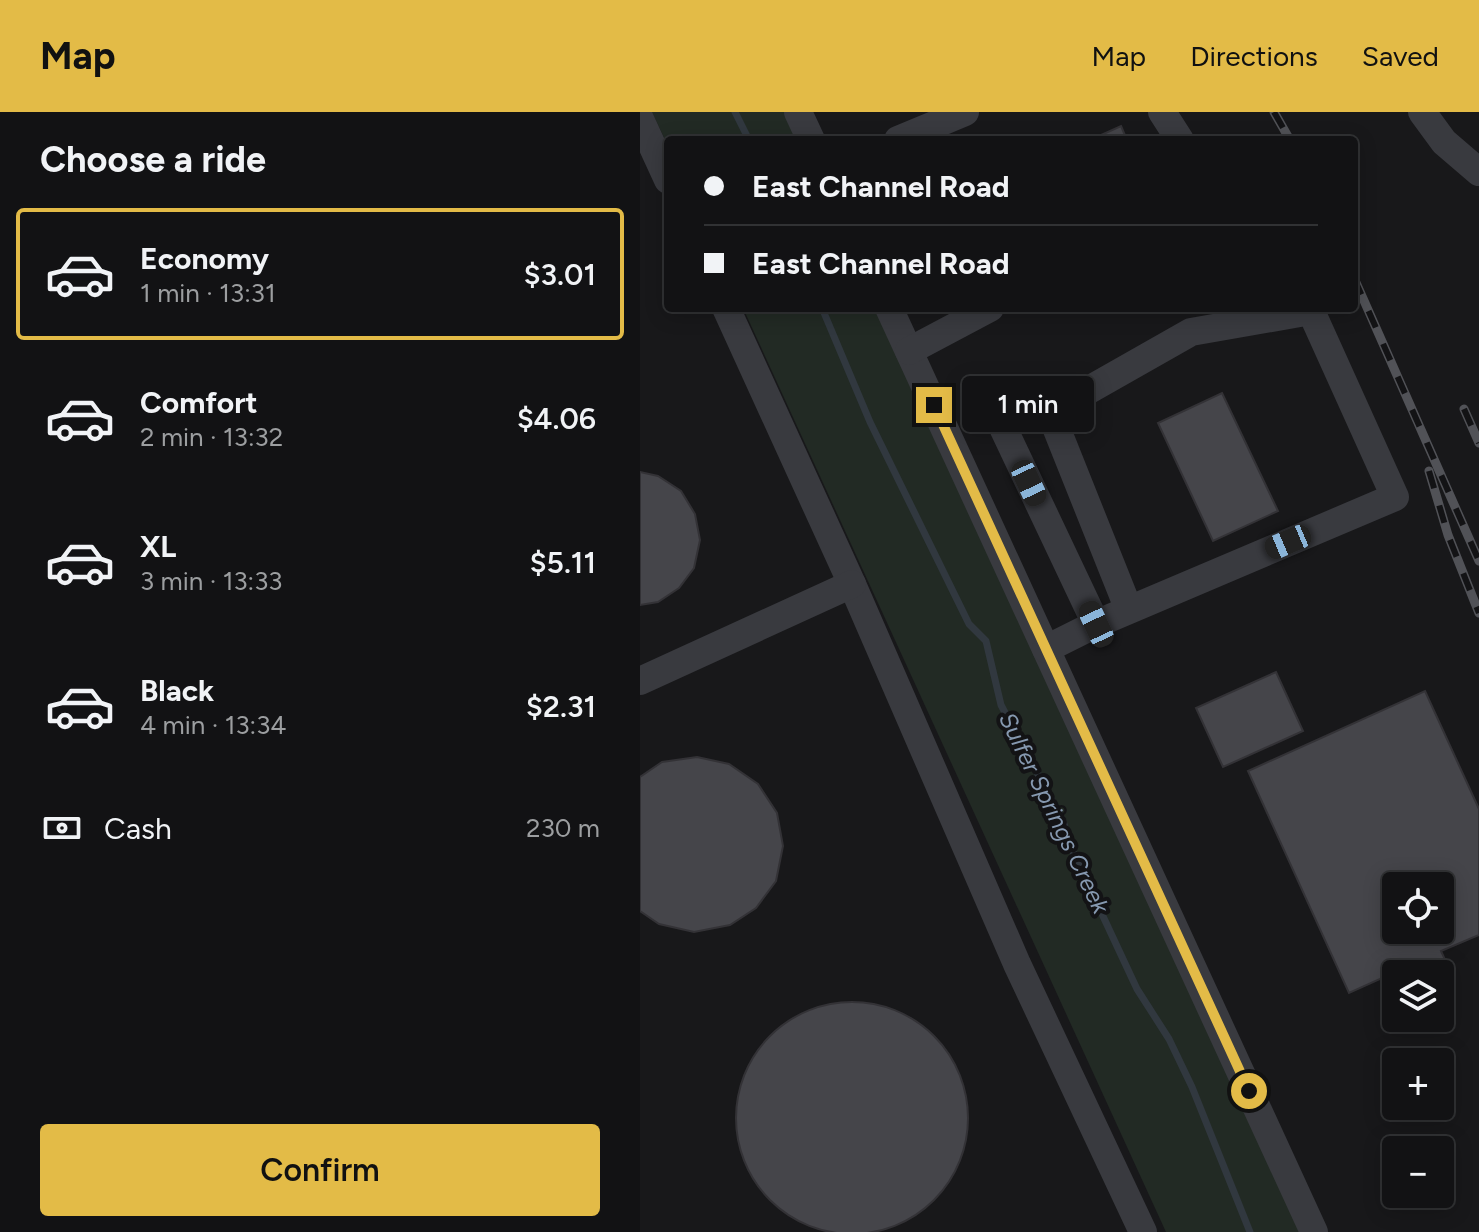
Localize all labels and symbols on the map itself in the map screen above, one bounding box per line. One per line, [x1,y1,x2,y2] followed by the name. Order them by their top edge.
[962,377,1094,433] callout: 1 min
[916,387,952,423] route end
[1008,456,1050,510] car
[1261,522,1315,562] car
[1075,597,1117,651] car
[993,707,1116,919] water label: Sulfer Springs Creek
[1231,1073,1267,1109] route start

